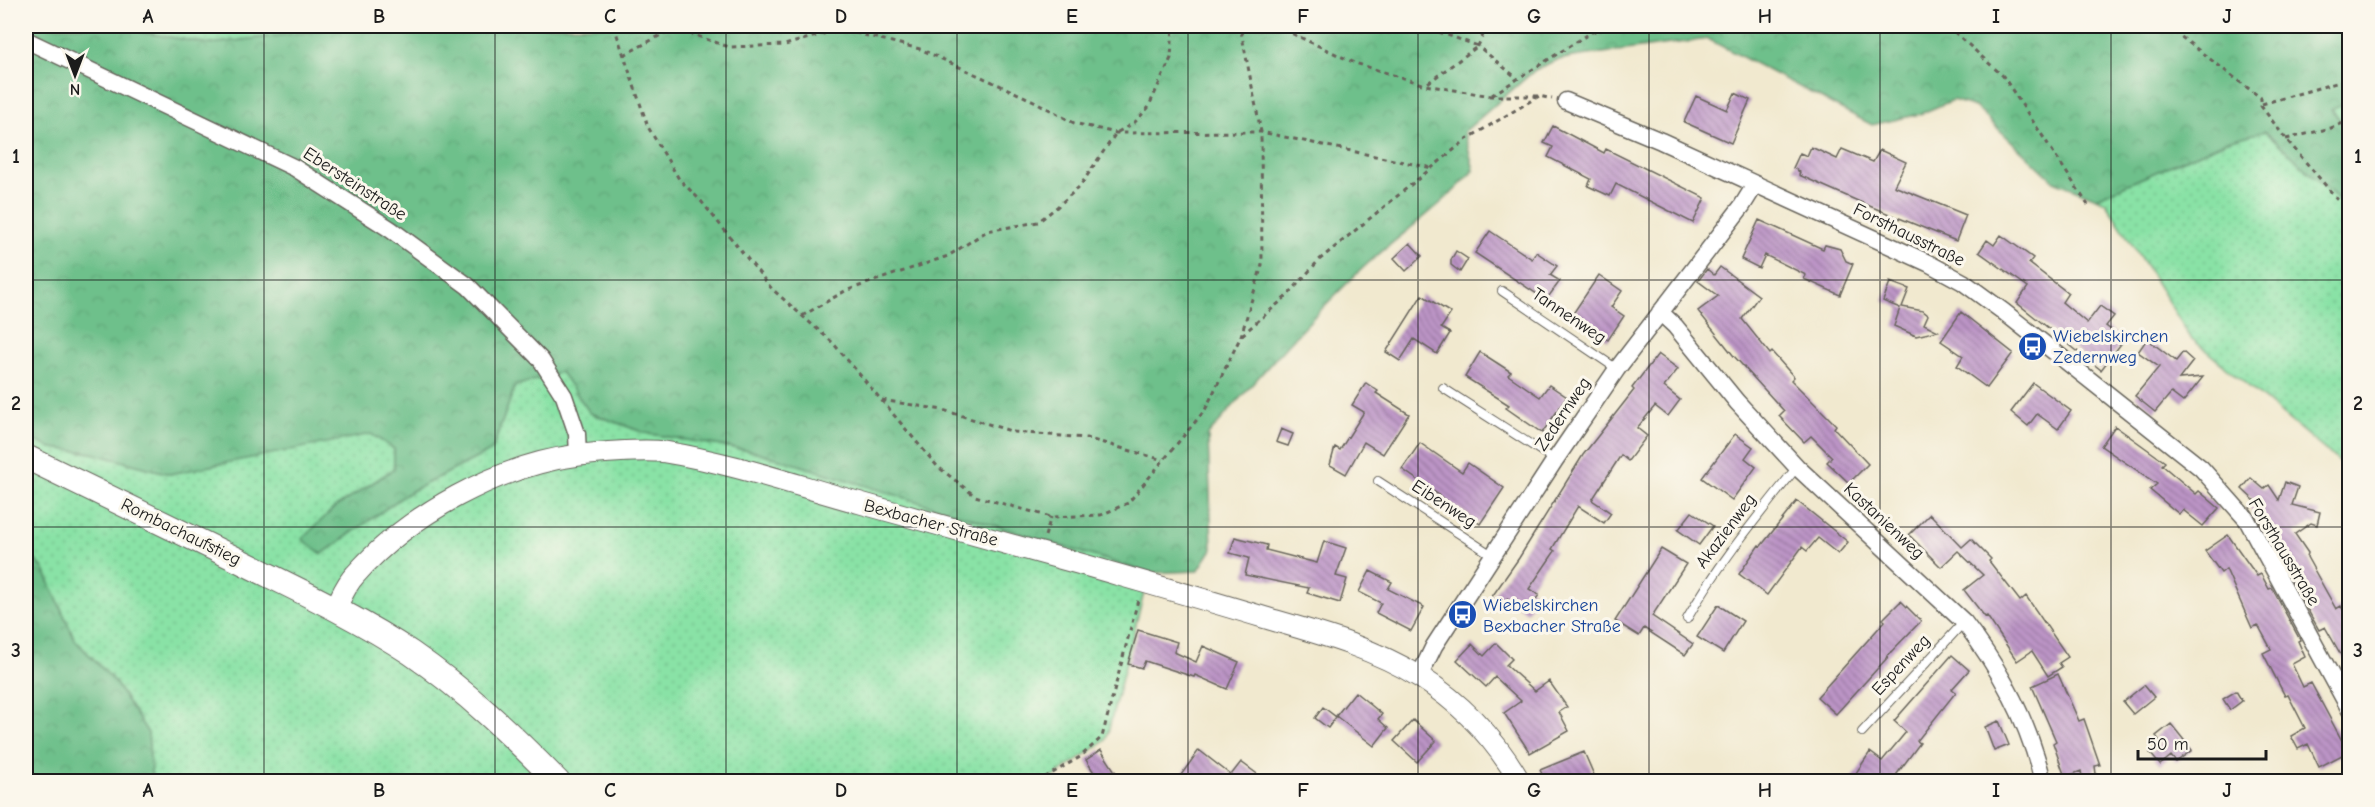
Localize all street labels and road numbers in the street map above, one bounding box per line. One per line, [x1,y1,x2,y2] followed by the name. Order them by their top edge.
[299,143,411,225] street label: Ebersteinstraße
[1850,199,1968,271] street label: Forsthausstraße
[1528,284,1610,348] street label: Tannenweg
[1531,373,1595,455] street label: Zedernweg
[1408,475,1480,533] street label: Eibenweg
[1839,478,1929,564] street label: Kastanienweg
[1691,490,1761,572] street label: Akazienweg
[118,494,244,570] street label: Rombachaufstieg
[862,495,1000,551] street label: Bexbacher Straße
[2244,495,2324,609] street label: Forsthausstraße
[1867,630,1935,700] street label: Espenweg

